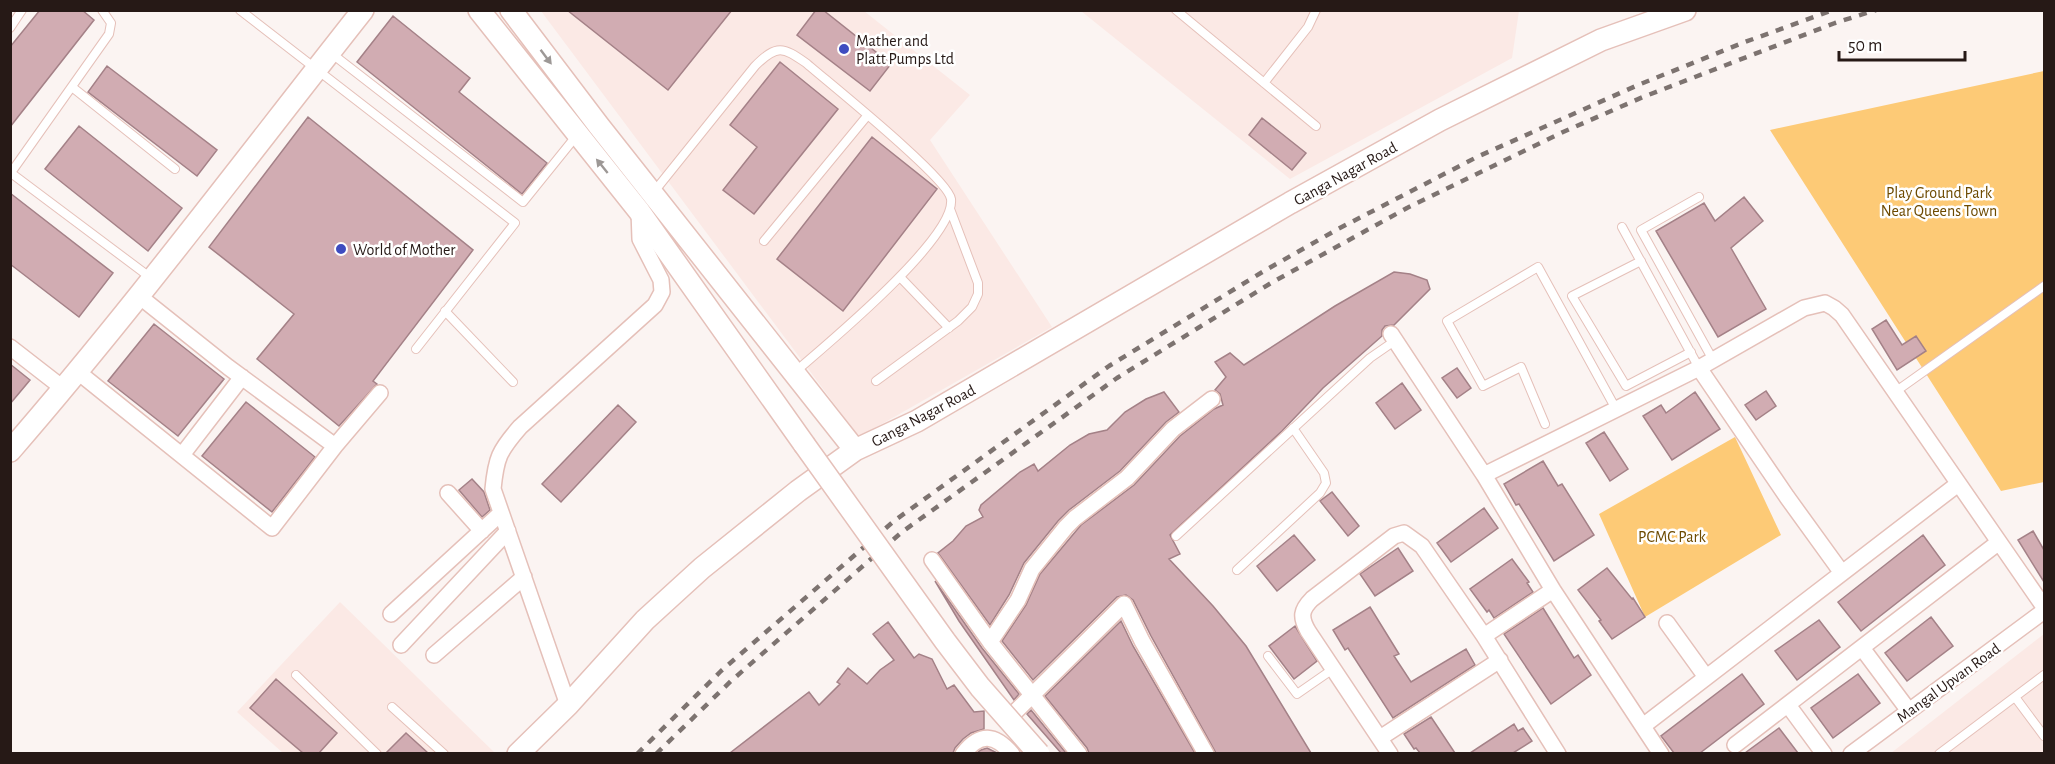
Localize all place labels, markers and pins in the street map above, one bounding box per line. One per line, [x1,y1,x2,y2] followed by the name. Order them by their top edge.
[856,33,954,67] place label: Mather and Platt Pumps Ltd
[837,42,851,56] marker: Mather and Platt Pumps Ltd
[334,242,348,256] marker: World of Mother
[353,242,456,258] place label: World of Mother

